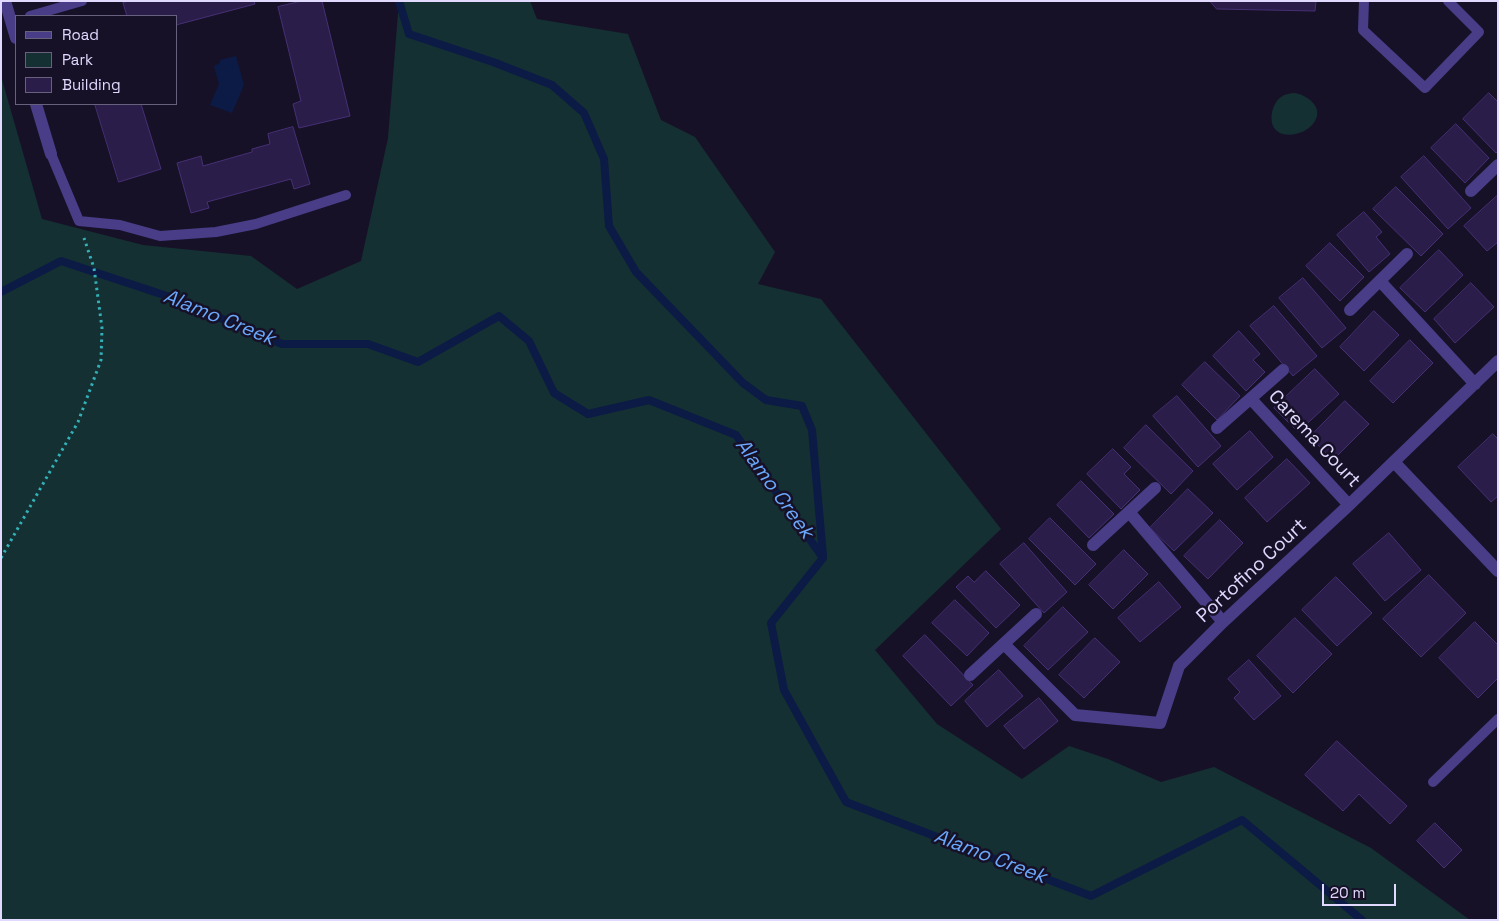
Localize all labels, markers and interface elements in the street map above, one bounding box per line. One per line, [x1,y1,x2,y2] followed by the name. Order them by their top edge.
[15,15,178,105] legend
[62,25,99,44] text: Road
[62,50,93,69] text: Park
[62,75,121,94] text: Building
[160,285,278,351] water label: Alamo Creek
[1263,386,1365,492] street label: Carema Court
[730,434,818,544] water label: Alamo Creek
[1192,514,1312,628] street label: Portofino Court
[931,825,1049,889] water label: Alamo Creek
[1324,874,1398,906] scale bar
[1330,883,1365,902] text: 20 m

